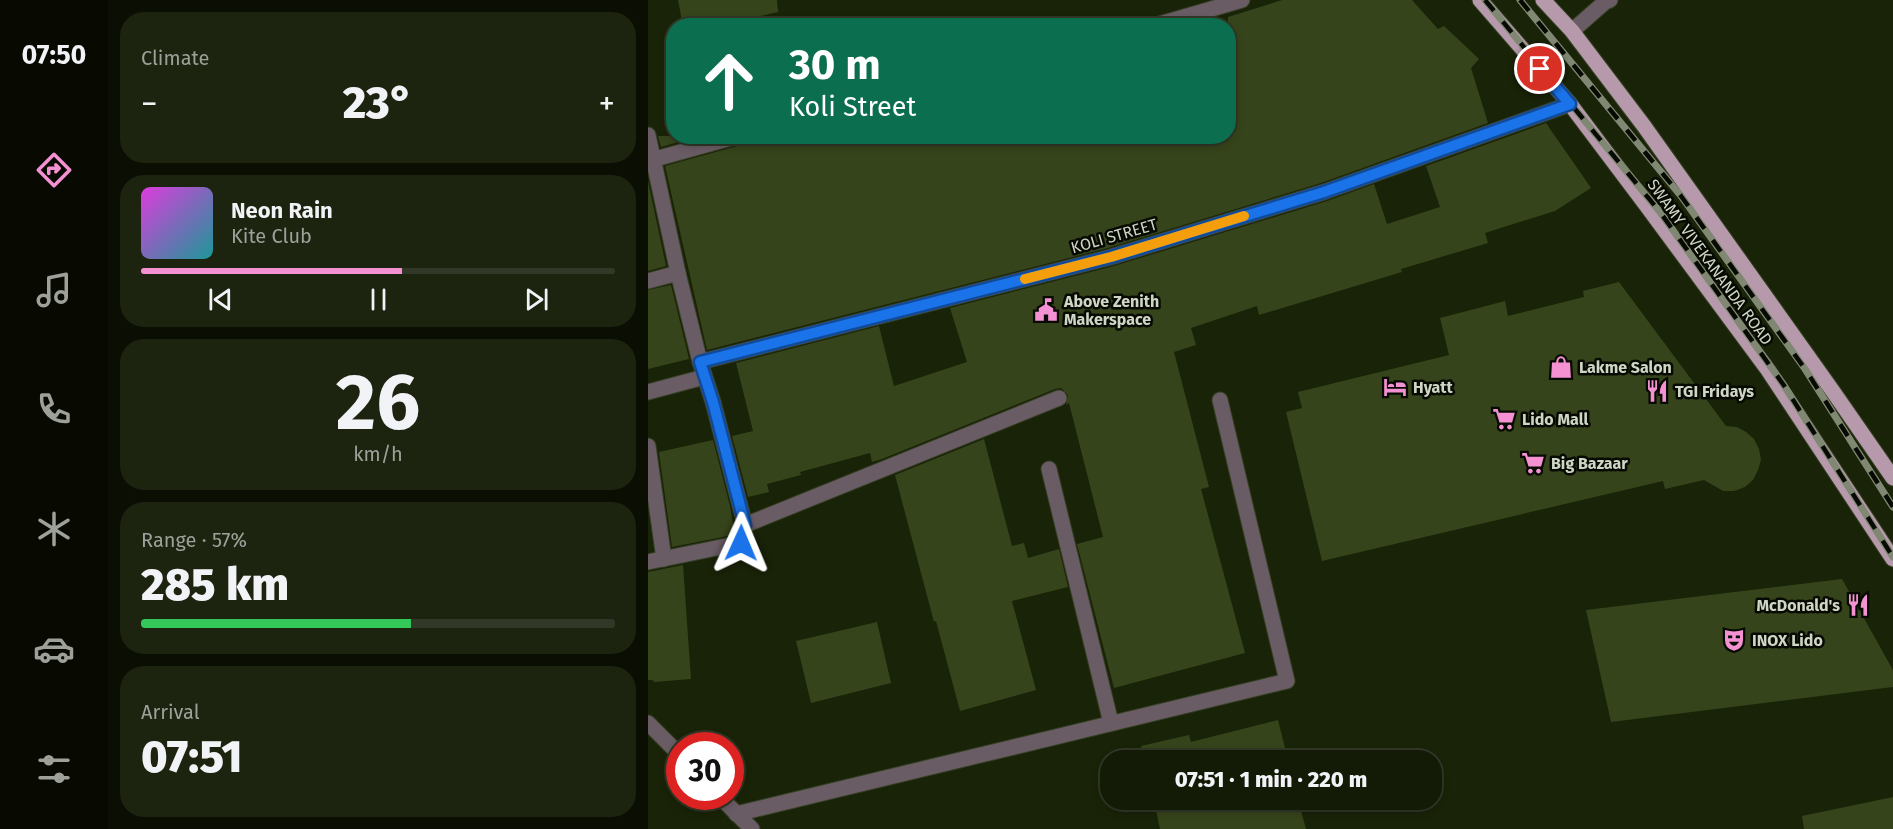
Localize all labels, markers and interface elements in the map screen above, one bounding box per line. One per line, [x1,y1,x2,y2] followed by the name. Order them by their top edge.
[22,39,86,71] text: 07:50
[789,40,881,90] text: 30 m
[690,42,768,120] icon: ahead
[1514,43,1565,94] pin
[141,46,209,70] text: Climate
[1523,52,1556,85] icon: arrive
[343,76,413,130] text: 23°
[141,84,158,124] text: −
[599,84,615,124] text: +
[789,91,916,123] text: Koli Street
[33,149,75,191] icon: directions
[1643,175,1777,349] street label: SWAMY VIVEKANANDA ROAD
[231,197,333,224] text: Neon Rain
[1069,214,1160,257] street label: KOLI STREET
[231,224,312,248] text: Kite Club
[33,269,75,311] icon: music
[204,283,237,316] icon: previous
[362,283,395,316] icon: pause
[520,283,553,316] icon: next
[1063,292,1159,329] place label: Above Zenith Makerspace
[1033,297,1059,323] public building icon: Above Zenith Makerspace
[1548,354,1574,380] shop icon: Lakme Salon
[336,356,420,450] text: 26
[1579,358,1672,377] place label: Lakme Salon
[1382,374,1408,400] hotel icon: Hyatt
[1413,378,1454,397] place label: Hyatt
[1644,378,1670,404] restaurant icon: TGI Fridays
[1675,382,1754,401] place label: TGI Fridays
[33,388,75,430] icon: phone
[1491,406,1517,432] supermarket icon: Lido Mall
[1522,410,1588,429] place label: Lido Mall
[353,442,403,466] text: km/h
[1520,450,1546,476] supermarket icon: Big Bazaar
[1551,454,1628,473] place label: Big Bazaar
[33,508,75,550] icon: climate
[709,511,773,575] position arrow
[141,528,247,552] text: Range · 57%
[141,558,289,612] text: 285 km
[1845,592,1871,618] restaurant icon: McDonald's
[1757,596,1840,615] place label: McDonald's
[1721,627,1747,653] theatre icon: INOX Lido
[33,628,75,670] icon: car
[1752,631,1823,650] place label: INOX Lido
[141,700,200,724] text: Arrival
[141,730,243,784] text: 07:51
[666,732,744,810] speed limit sign: 30
[33,748,75,790] icon: filters
[1175,766,1367,793] text: 07:51 · 1 min · 220 m

